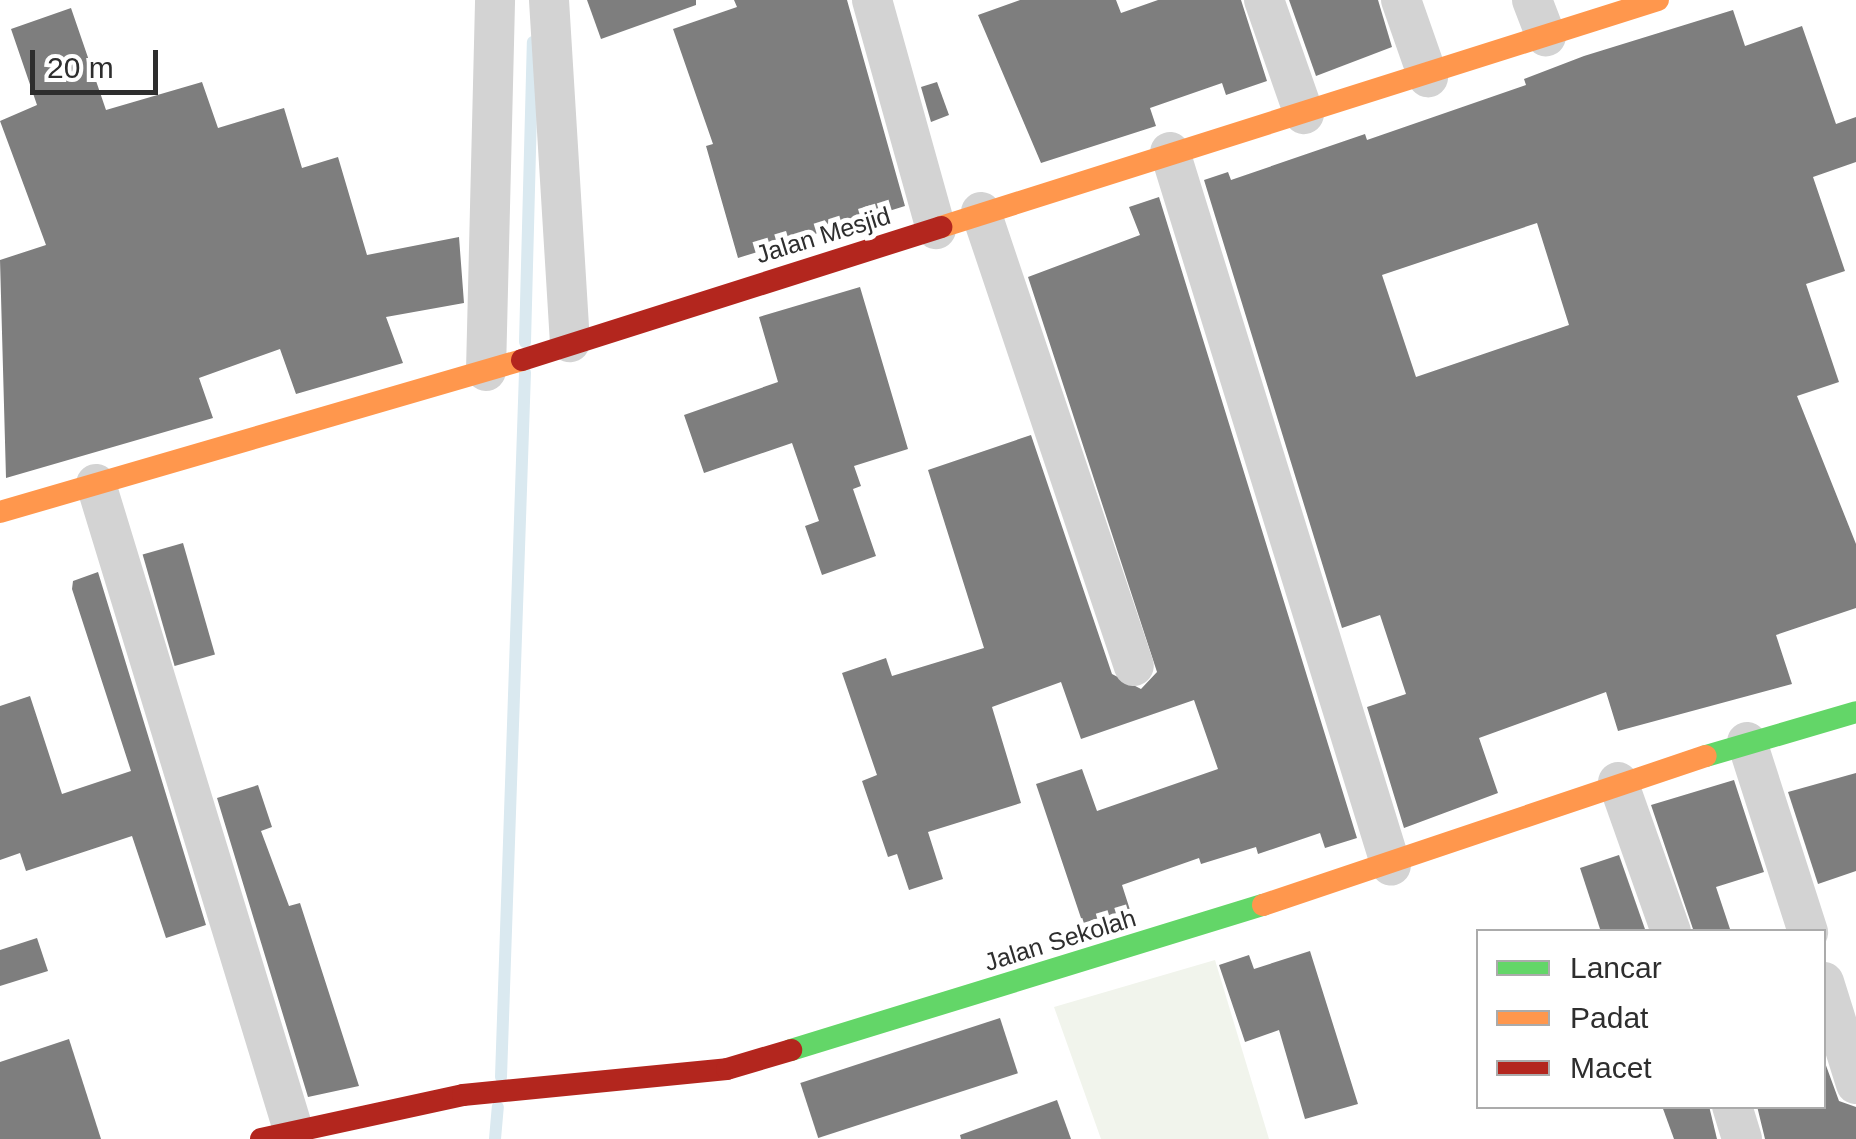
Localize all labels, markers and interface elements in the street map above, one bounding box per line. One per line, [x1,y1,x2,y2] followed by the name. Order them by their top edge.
[35,30,162,92] scale bar
[47,51,114,84] text: 20 m
[752,200,894,270] street label: Jalan Mesjid
[981,903,1139,977] street label: Jalan Sekolah
[1476,929,1826,1109] legend
[1570,951,1662,984] text: Lancar
[1570,1001,1648,1034] text: Padat
[1570,1051,1652,1084] text: Macet

